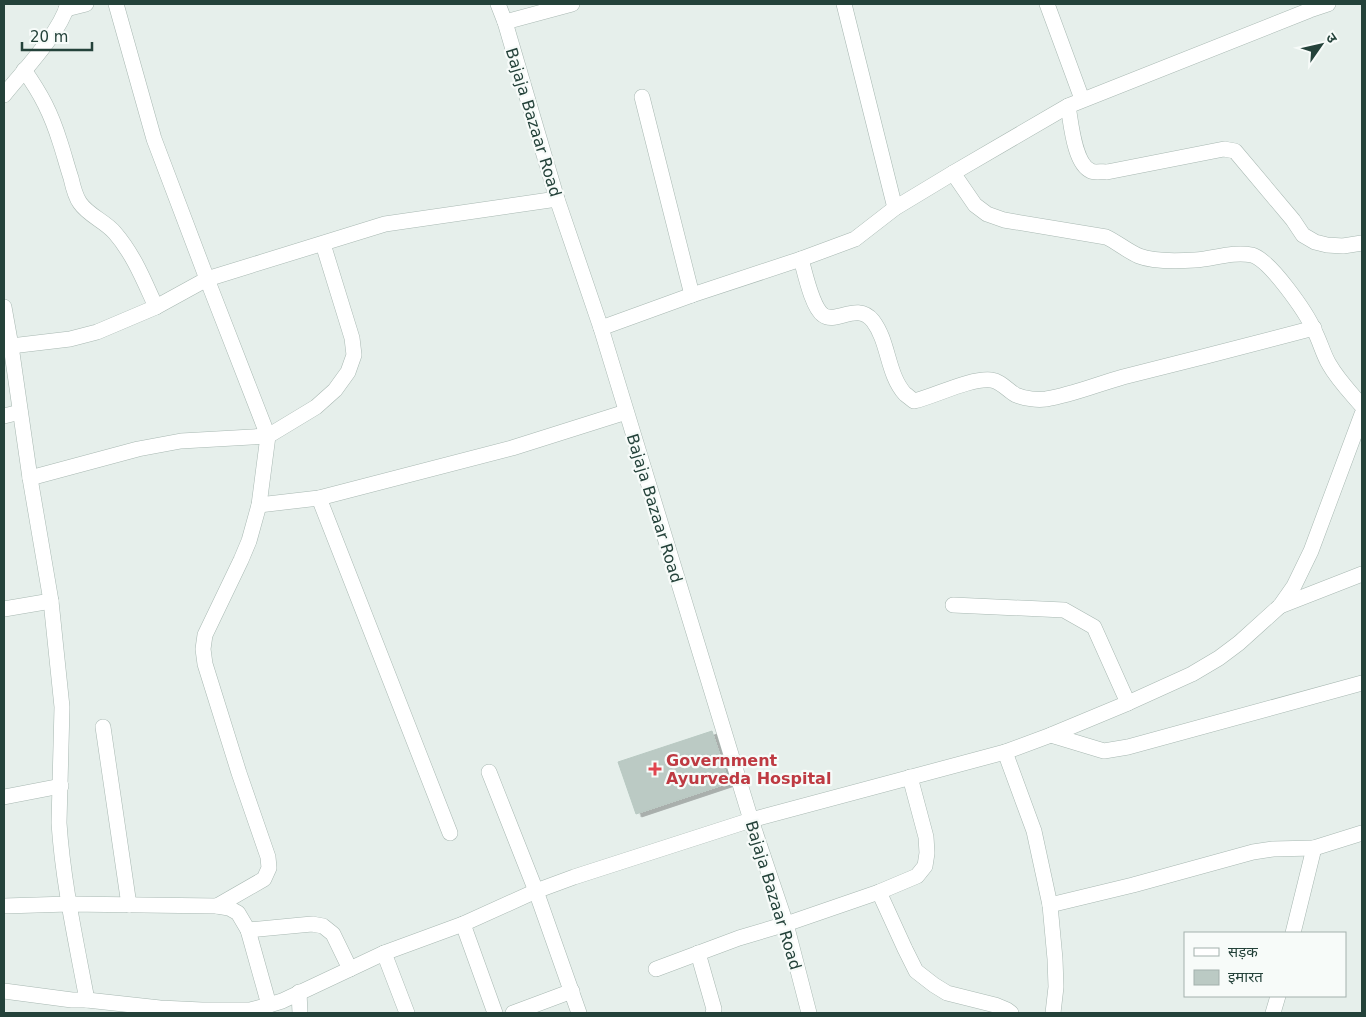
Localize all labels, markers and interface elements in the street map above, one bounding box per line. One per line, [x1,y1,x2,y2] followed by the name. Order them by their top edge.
[22,20,92,52] scale bar
[1296,20,1346,70] north arrow
[30,28,68,46] text: 20 m
[1323,30,1341,46] text: उ
[502,45,565,199] street label: Bajaja Bazaar Road
[623,431,686,585] street label: Bajaja Bazaar Road
[666,751,831,788] place label: Government Ayurveda Hospital
[648,762,662,776] marker: Government Ayurveda Hospital
[742,818,805,972] street label: Bajaja Bazaar Road
[1184,932,1346,997] legend
[1228,943,1258,961] text: सड़क
[1228,968,1263,986] text: इमारत

